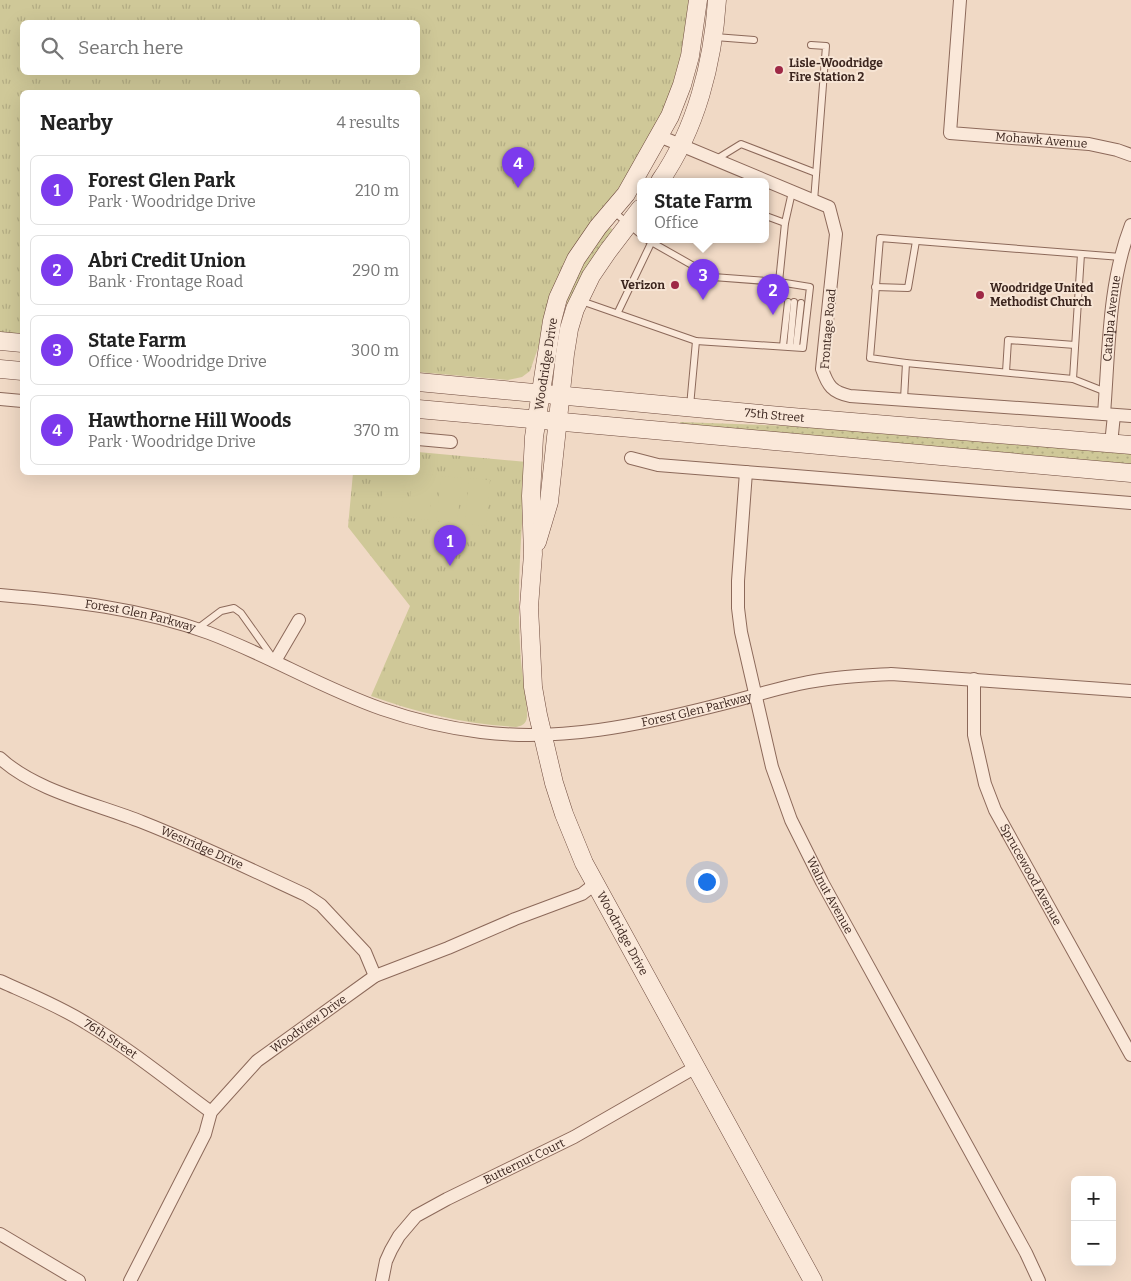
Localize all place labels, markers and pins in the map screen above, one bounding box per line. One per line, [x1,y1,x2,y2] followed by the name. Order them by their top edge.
[789,56,883,84] place label: Lisle-Woodridge Fire Station 2
[773,64,785,76] marker: Lisle-Woodridge Fire Station 2
[502,147,534,188] pin: 4
[687,259,719,300] pin: 3
[757,274,789,315] pin: 2
[621,278,665,292] place label: Verizon
[669,279,681,291] marker: Verizon
[990,281,1094,309] place label: Woodridge United Methodist Church
[974,289,986,301] marker: Woodridge United Methodist Church
[434,525,466,566] pin: 1

